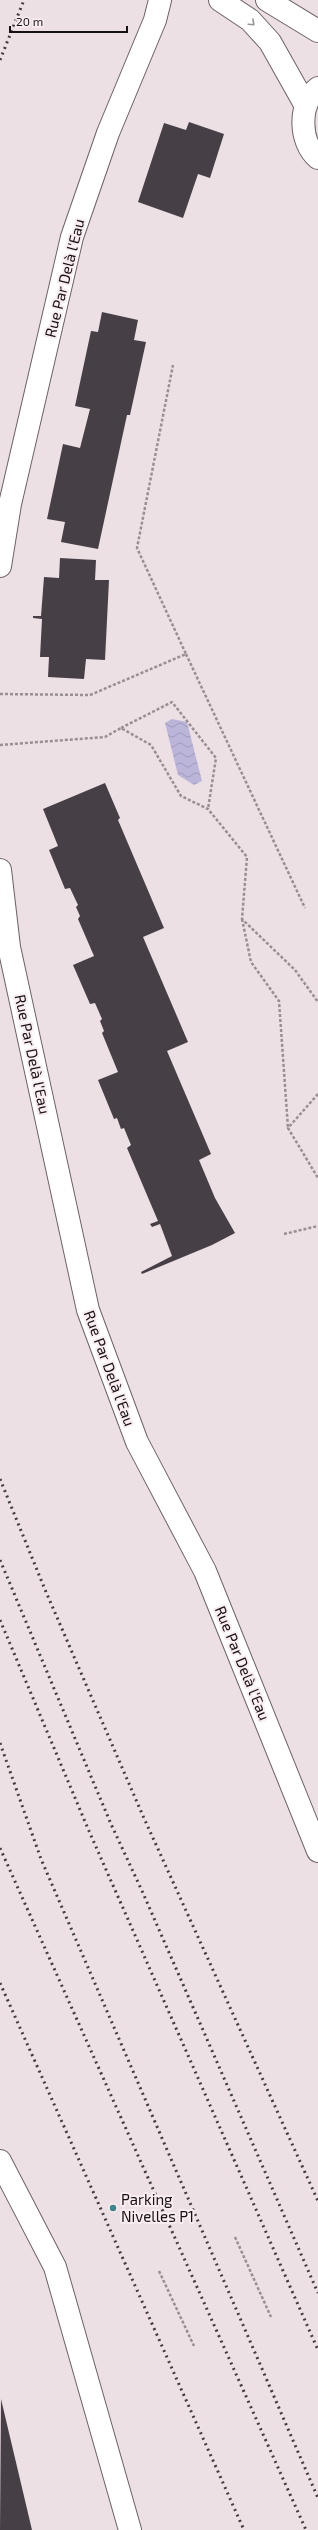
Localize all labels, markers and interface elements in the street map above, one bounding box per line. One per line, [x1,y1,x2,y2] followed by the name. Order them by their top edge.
[10,8,127,34] scale bar
[16,14,43,28] text: 20 m
[247,18,255,25] one-way arrow
[41,217,87,339] street label: Rue Par Delà l'Eau
[12,993,54,1115] street label: Rue Par Delà l'Eau
[81,1308,139,1428] street label: Rue Par Delà l'Eau
[212,1603,274,1723] street label: Rue Par Delà l'Eau
[121,2190,194,2225] place label: Parking Nivelles P1
[108,2203,118,2213] marker: Parking Nivelles P1

